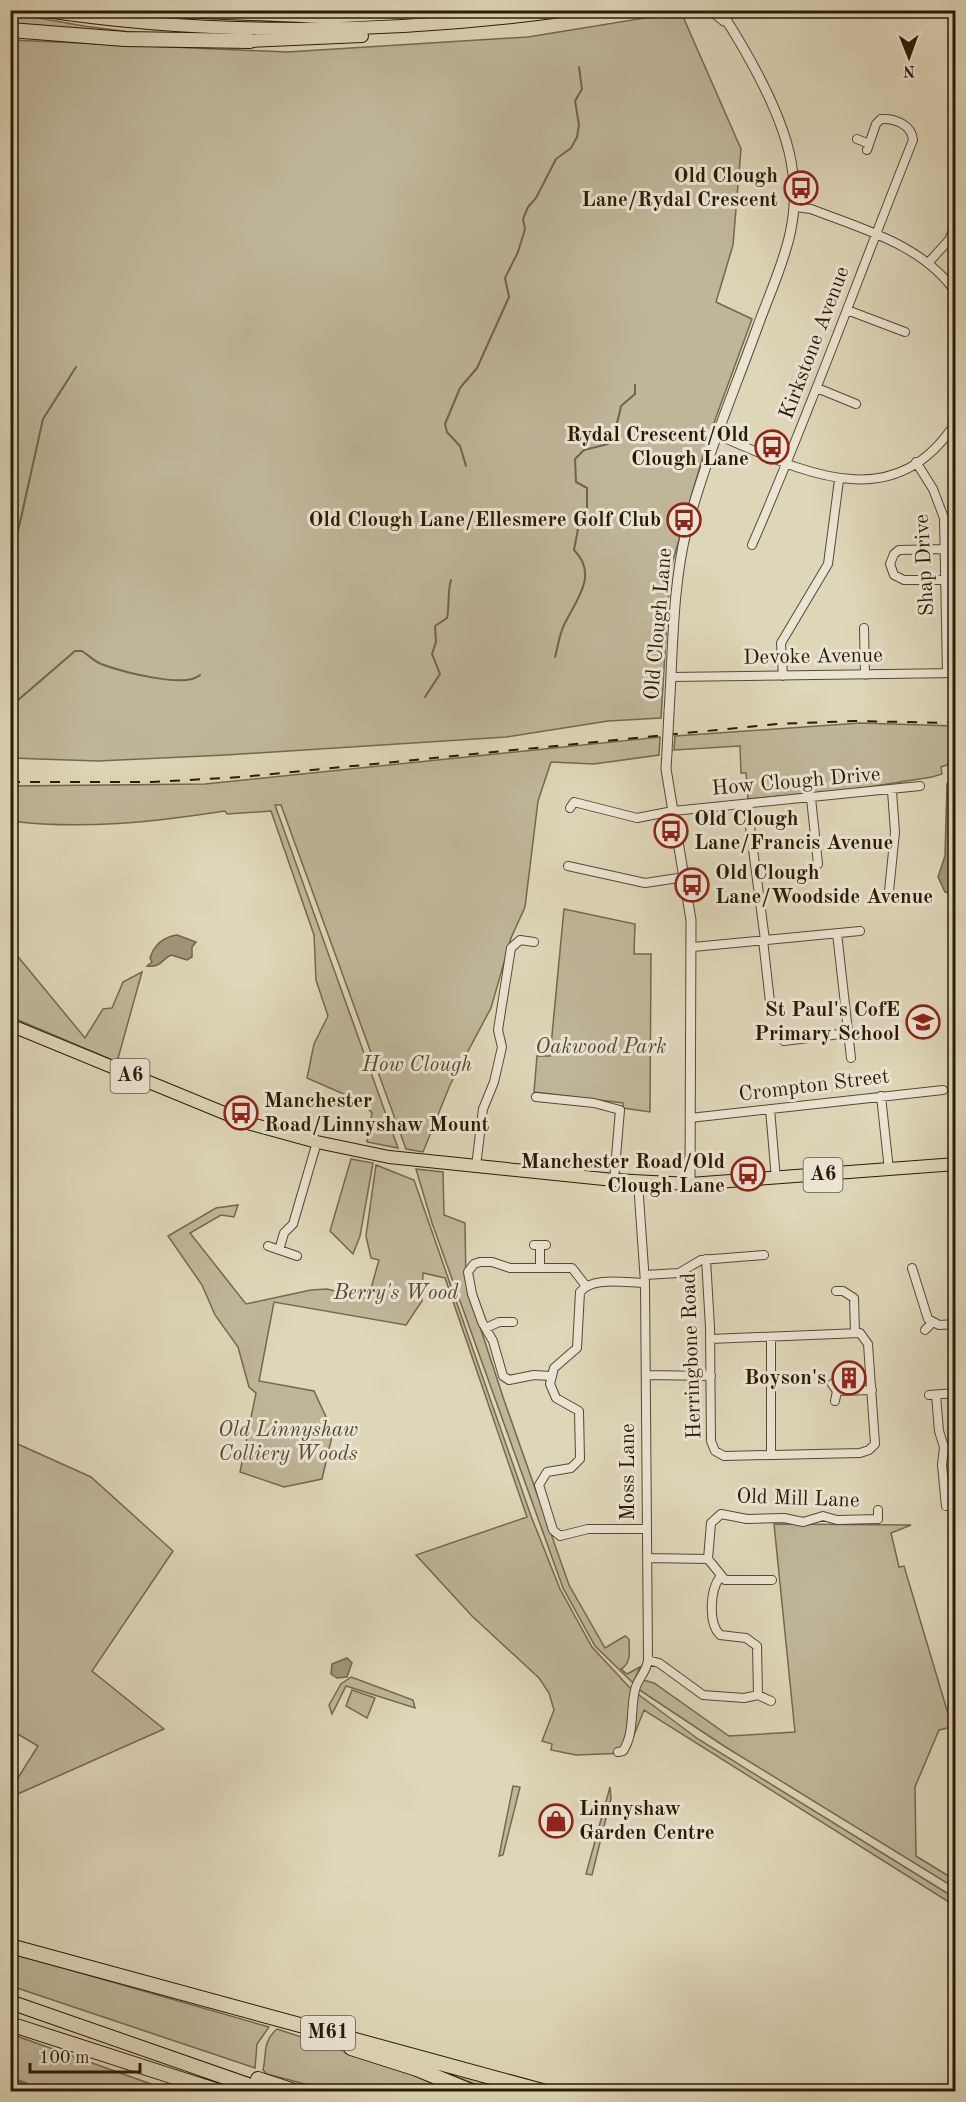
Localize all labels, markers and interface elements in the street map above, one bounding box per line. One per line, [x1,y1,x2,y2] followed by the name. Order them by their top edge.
[879,27,939,87] north arrow
[902,62,915,78] text: N
[582,166,778,211] place label: Old Clough Lane/Rydal Crescent
[783,170,819,206] bus stop icon: Old Clough Lane/Rydal Crescent
[776,264,854,422] street label: Kirkstone Avenue
[566,425,749,470] place label: Rydal Crescent/Old Clough Lane
[754,429,790,465] bus stop icon: Rydal Crescent/Old Clough Lane
[666,502,702,538] bus stop icon: Old Clough Lane/Ellesmere Golf Club
[309,510,661,531] place label: Old Clough Lane/Ellesmere Golf Club
[912,514,938,616] street label: Shap Drive
[642,547,676,701] street label: Old Clough Lane
[743,645,883,669] street label: Devoke Avenue
[711,764,881,800] street label: How Clough Drive
[694,809,893,854] place label: Old Clough Lane/Francis Avenue
[653,813,689,849] bus stop icon: Old Clough Lane/Francis Avenue
[715,863,933,908] place label: Old Clough Lane/Woodside Avenue
[674,867,710,903] bus stop icon: Old Clough Lane/Woodside Avenue
[754,1000,900,1045] place label: St Paul's CofE Primary School
[905,1004,941,1040] school or university icon: St Paul's CofE Primary School
[535,1037,667,1058] park label: Oakwood Park
[361,1055,472,1076] park label: How Clough
[110,1059,150,1093] road number: A6
[738,1066,890,1106] street label: Crompton Street
[264,1091,490,1136] place label: Manchester Road/Linnyshaw Mount
[223,1095,259,1131] bus stop icon: Manchester Road/Linnyshaw Mount
[521,1152,725,1197] place label: Manchester Road/Old Clough Lane
[730,1156,766,1192] bus stop icon: Manchester Road/Old Clough Lane
[804,1158,842,1192] road number: A6
[679,1272,705,1440] street label: Herringbone Road
[333,1283,459,1304] park label: Berry's Wood
[831,1360,867,1396] building icon: Boyson's
[744,1368,826,1389] place label: Boyson's
[218,1420,358,1465] park label: Old Linnyshaw Colliery Woods
[618,1423,639,1521] street label: Moss Lane
[736,1486,860,1512] street label: Old Mill Lane
[579,1799,715,1844] place label: Linnyshaw Garden Centre
[538,1803,574,1839] shop icon: Linnyshaw Garden Centre
[301,2016,355,2050] road number: M61
[30,2036,140,2074] scale bar
[39,2049,90,2067] text: 100 m

